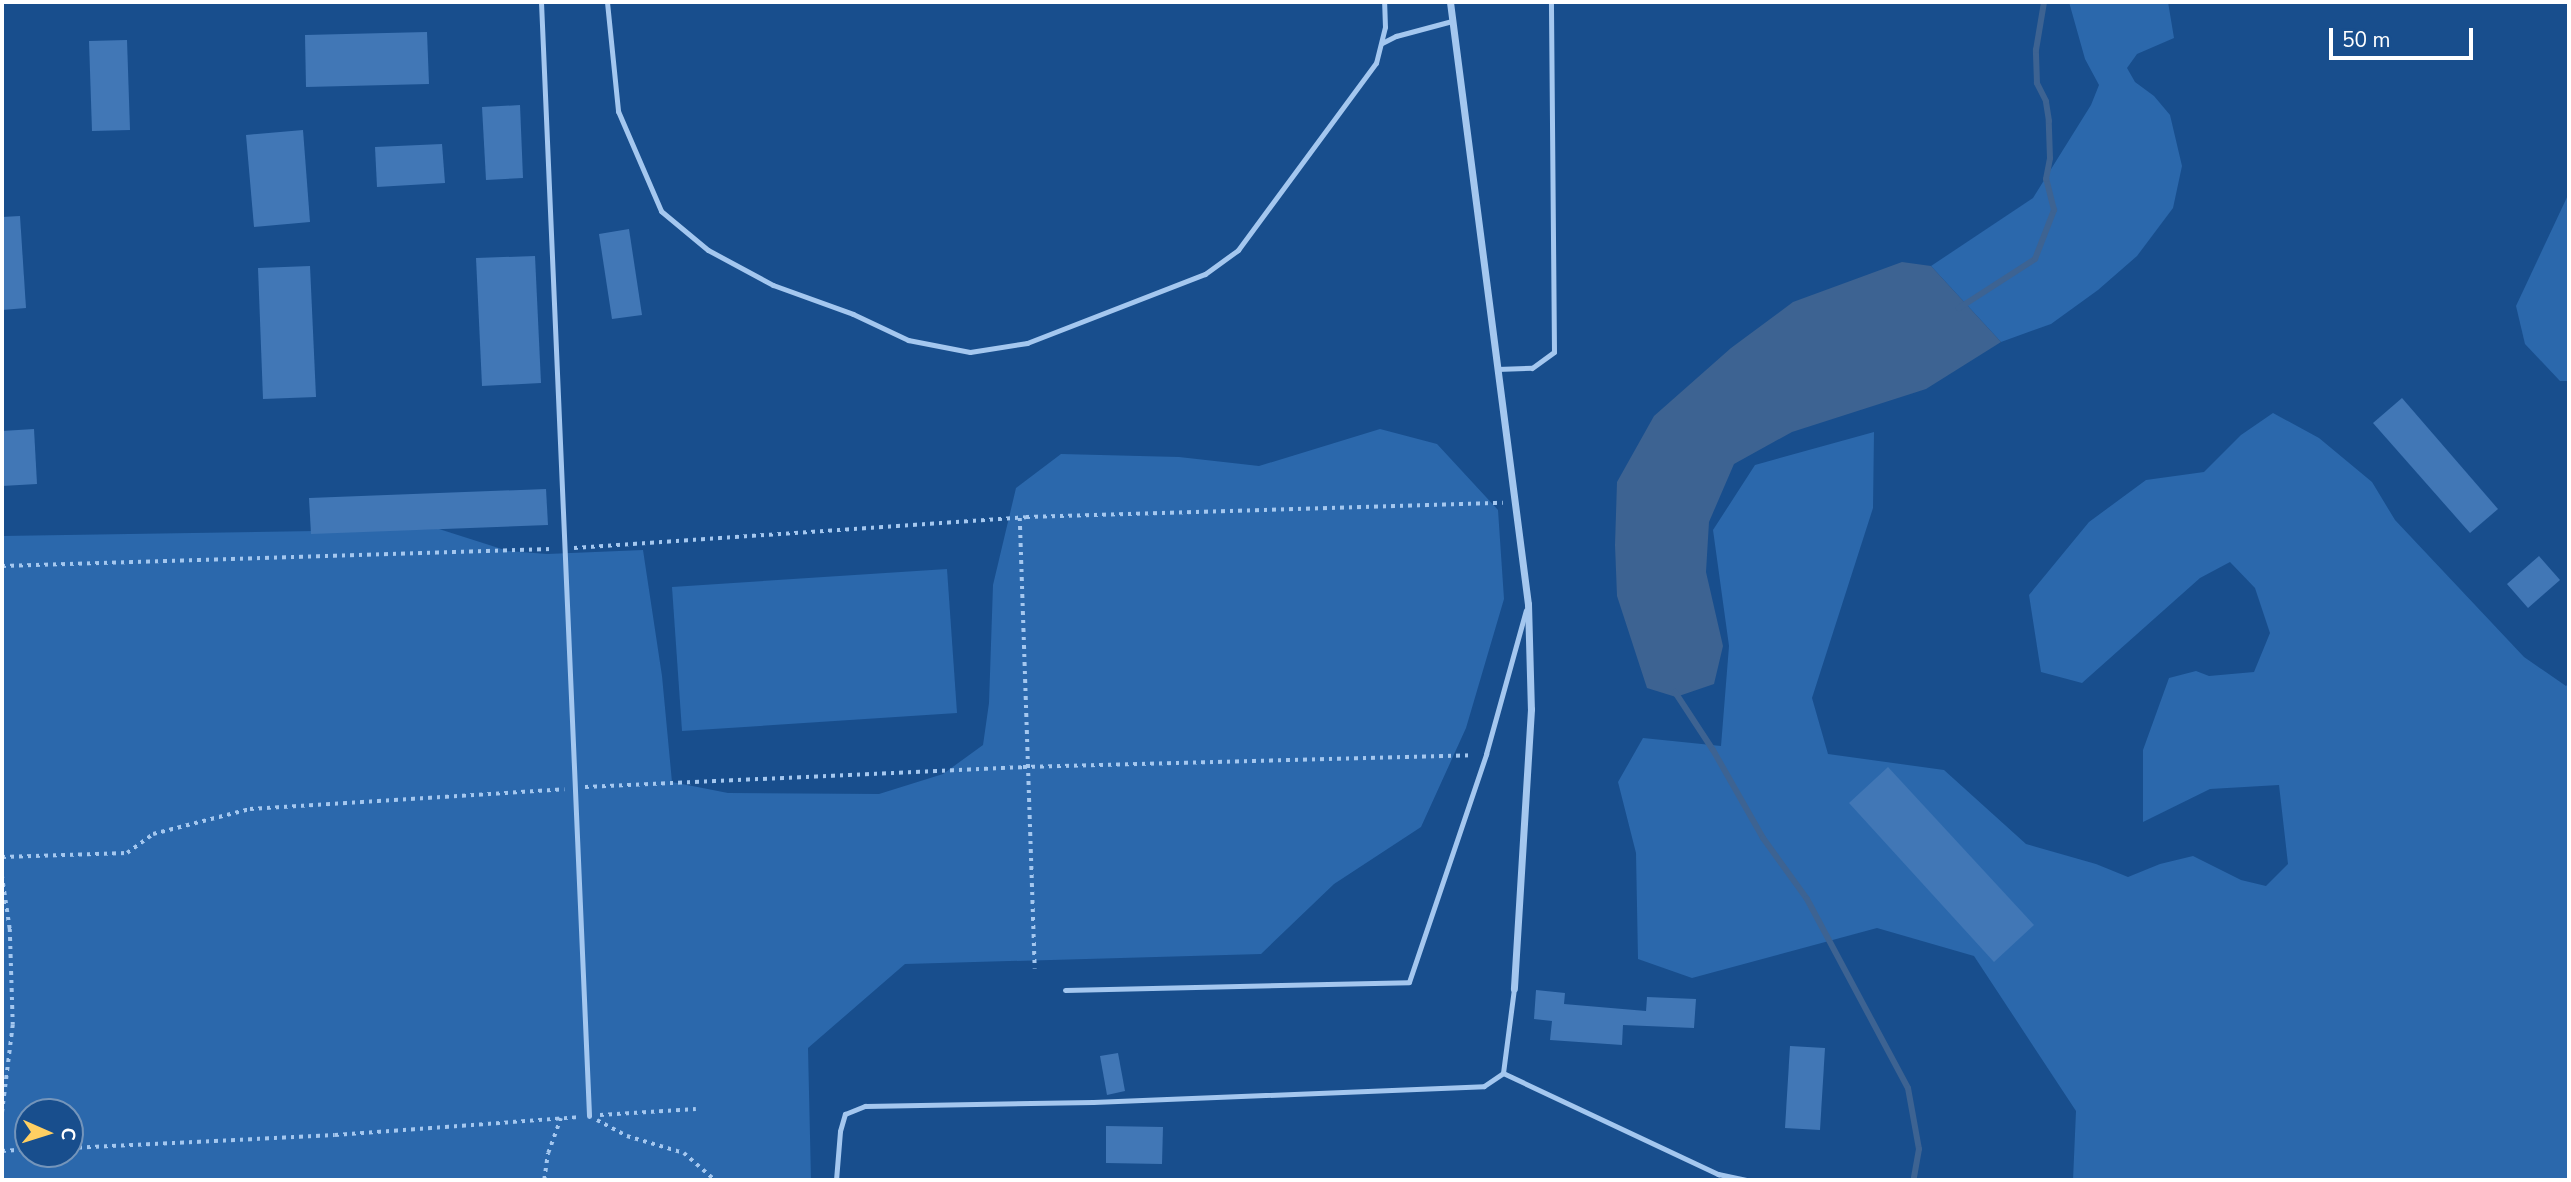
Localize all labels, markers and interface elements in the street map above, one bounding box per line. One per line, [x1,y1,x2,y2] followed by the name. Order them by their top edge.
[2333,14,2476,58] scale bar
[2342,26,2391,54] text: 50 m
[14,1098,84,1168] north arrow
[55,1127,81,1141] text: С

